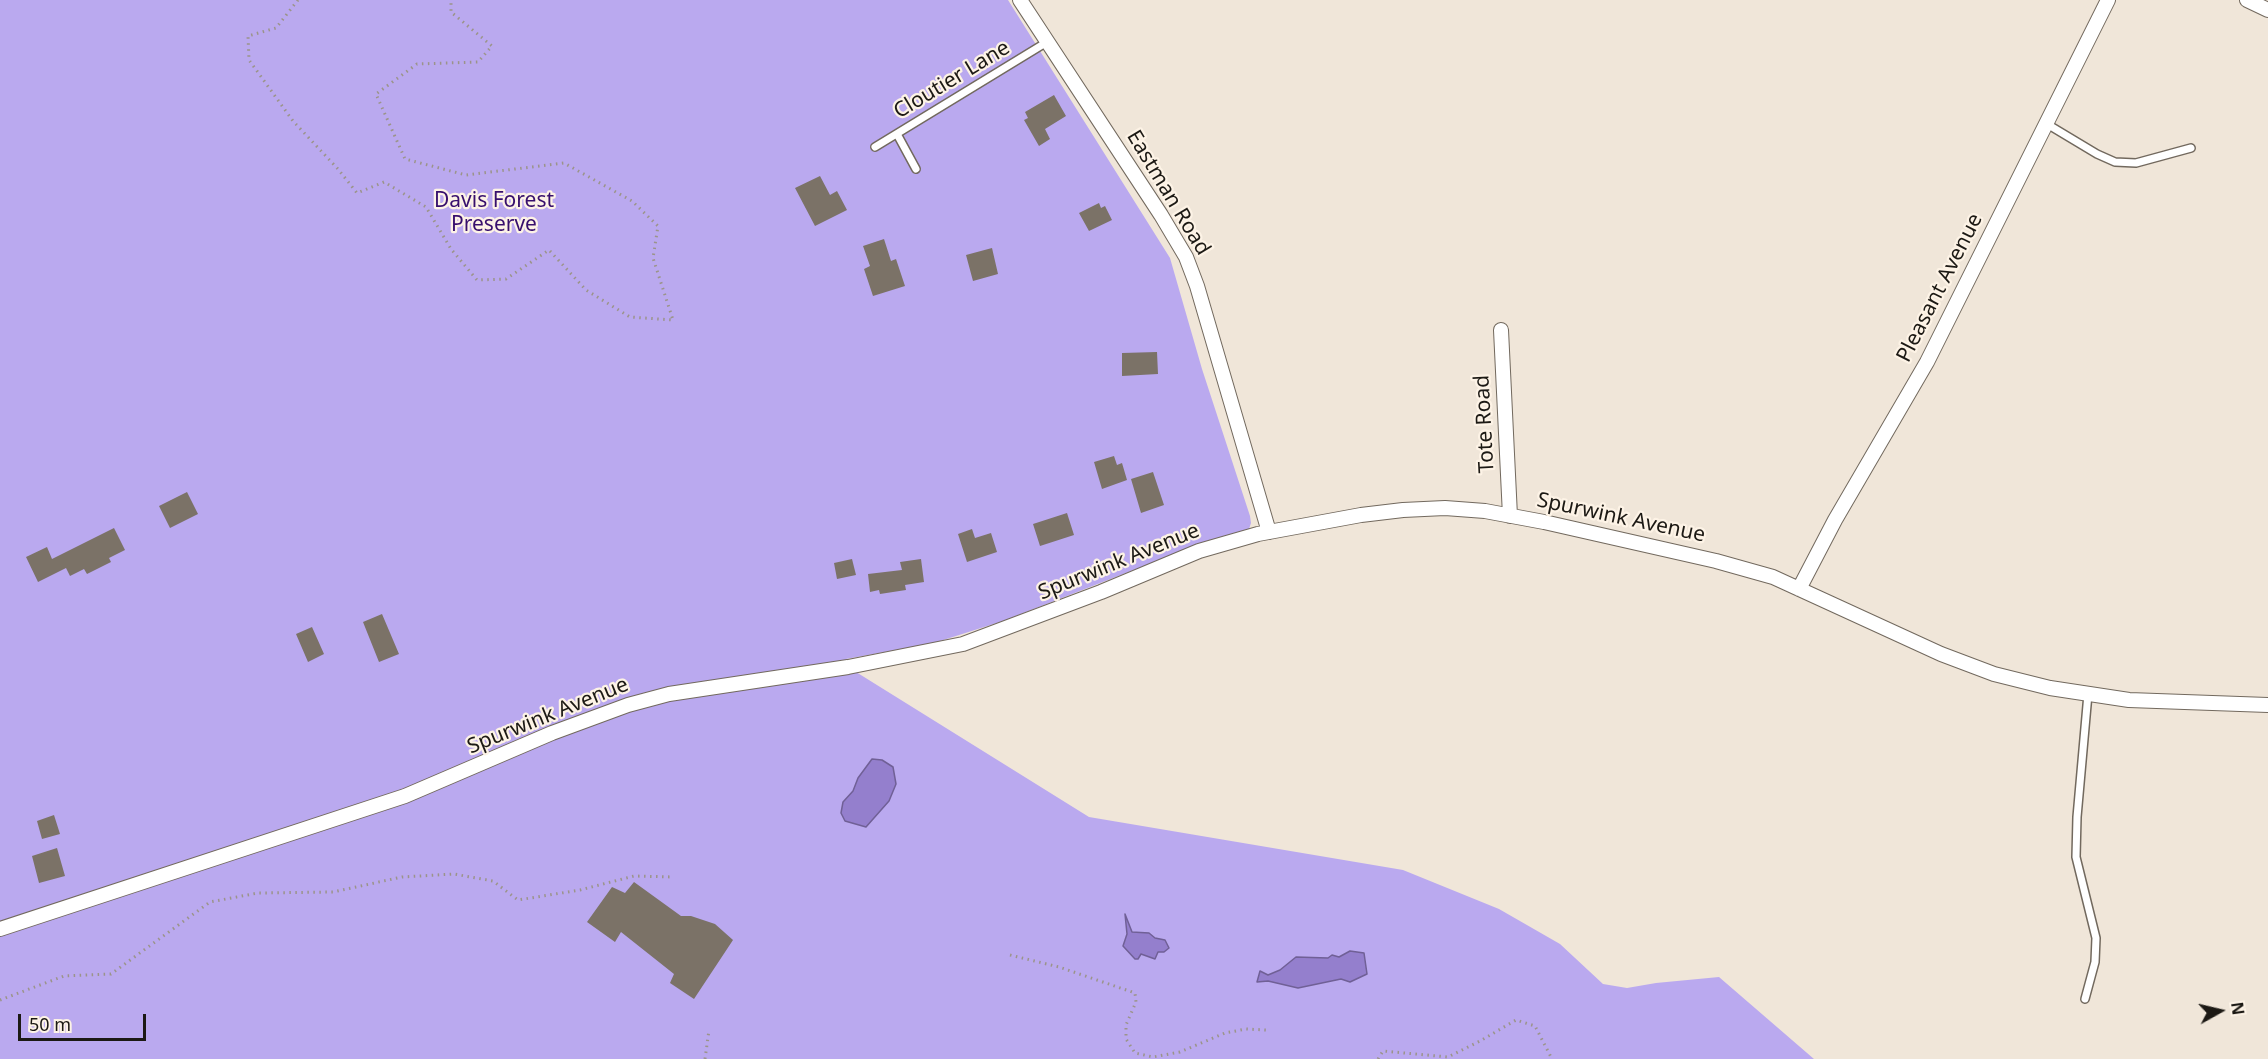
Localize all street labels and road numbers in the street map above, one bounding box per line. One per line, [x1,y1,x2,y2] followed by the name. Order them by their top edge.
[889,35,1015,125] street label: Cloutier Lane
[1121,126,1215,260] street label: Eastman Road
[1892,210,1988,366] street label: Pleasant Avenue
[1470,374,1500,474] street label: Tote Road
[1535,488,1707,548] street label: Spurwink Avenue
[1035,518,1203,606] street label: Spurwink Avenue
[464,672,632,760] street label: Spurwink Avenue

